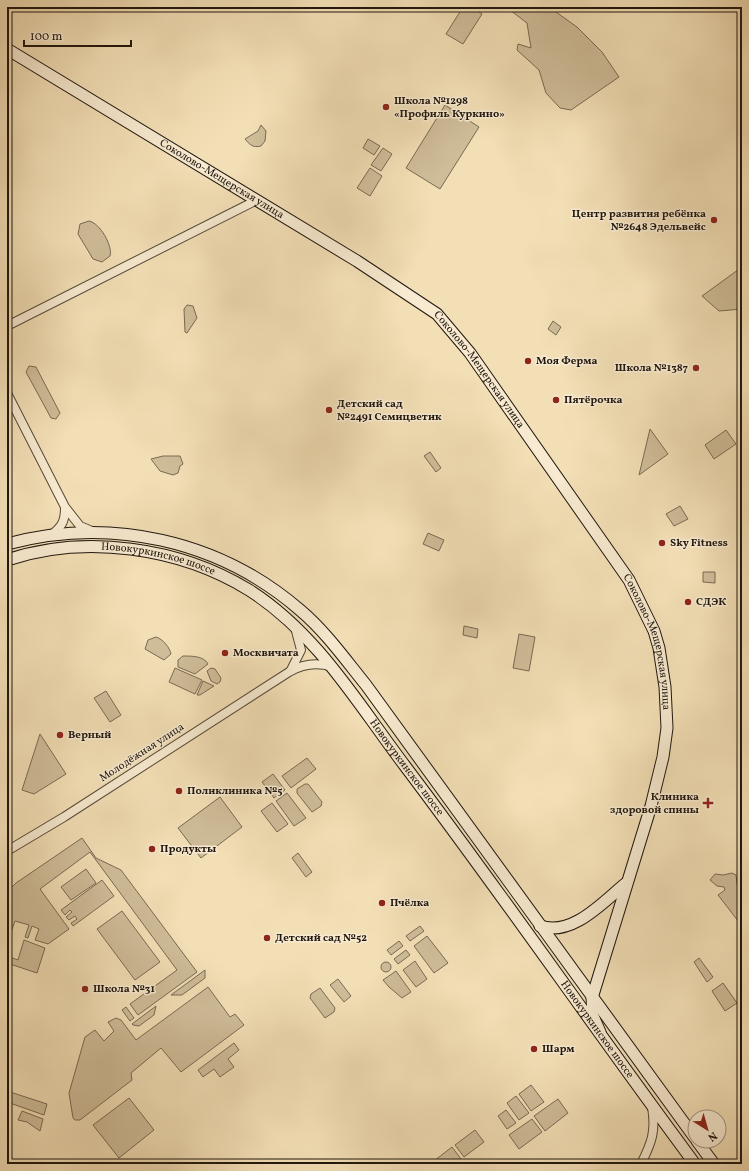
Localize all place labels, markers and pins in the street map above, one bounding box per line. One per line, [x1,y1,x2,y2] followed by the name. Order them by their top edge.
[394,94,505,122] place label: Школа №1298 «Профиль Куркино»
[381,102,391,112] marker: Школа №1298 «Профиль Куркино»
[572,207,706,235] place label: Центр развития ребёнка №2648 Эдельвейс
[709,215,719,225] marker: Центр развития ребёнка №2648 Эдельвейс
[536,354,597,369] place label: Моя Ферма
[523,356,533,366] marker: Моя Ферма
[615,361,688,376] place label: Школа №1387
[691,363,701,373] marker: Школа №1387
[564,393,623,408] place label: Пятёрочка
[551,395,561,405] marker: Пятёрочка
[337,397,442,425] place label: Детский сад №2491 Семицветик
[324,405,334,415] marker: Детский сад №2491 Семицветик
[670,536,728,551] place label: Sky Fitness
[657,538,667,548] marker: Sky Fitness
[696,595,726,610] place label: СДЭК
[683,597,693,607] marker: СДЭК
[233,646,299,661] place label: Москвичата
[220,648,230,658] marker: Москвичата
[68,728,111,743] place label: Верный
[55,730,65,740] marker: Верный
[187,784,283,799] place label: Поликлиника №5
[174,786,184,796] marker: Поликлиника №5
[610,790,699,818] place label: Клиника здоровой спины
[702,797,714,809] marker: Клиника здоровой спины
[160,842,216,857] place label: Продукты
[147,844,157,854] marker: Продукты
[390,896,429,911] place label: Пчёлка
[377,898,387,908] marker: Пчёлка
[275,931,367,946] place label: Детский сад №52
[262,933,272,943] marker: Детский сад №52
[93,982,155,997] place label: Школа №31
[80,984,90,994] marker: Школа №31
[542,1042,575,1057] place label: Шарм
[529,1044,539,1054] marker: Шарм

